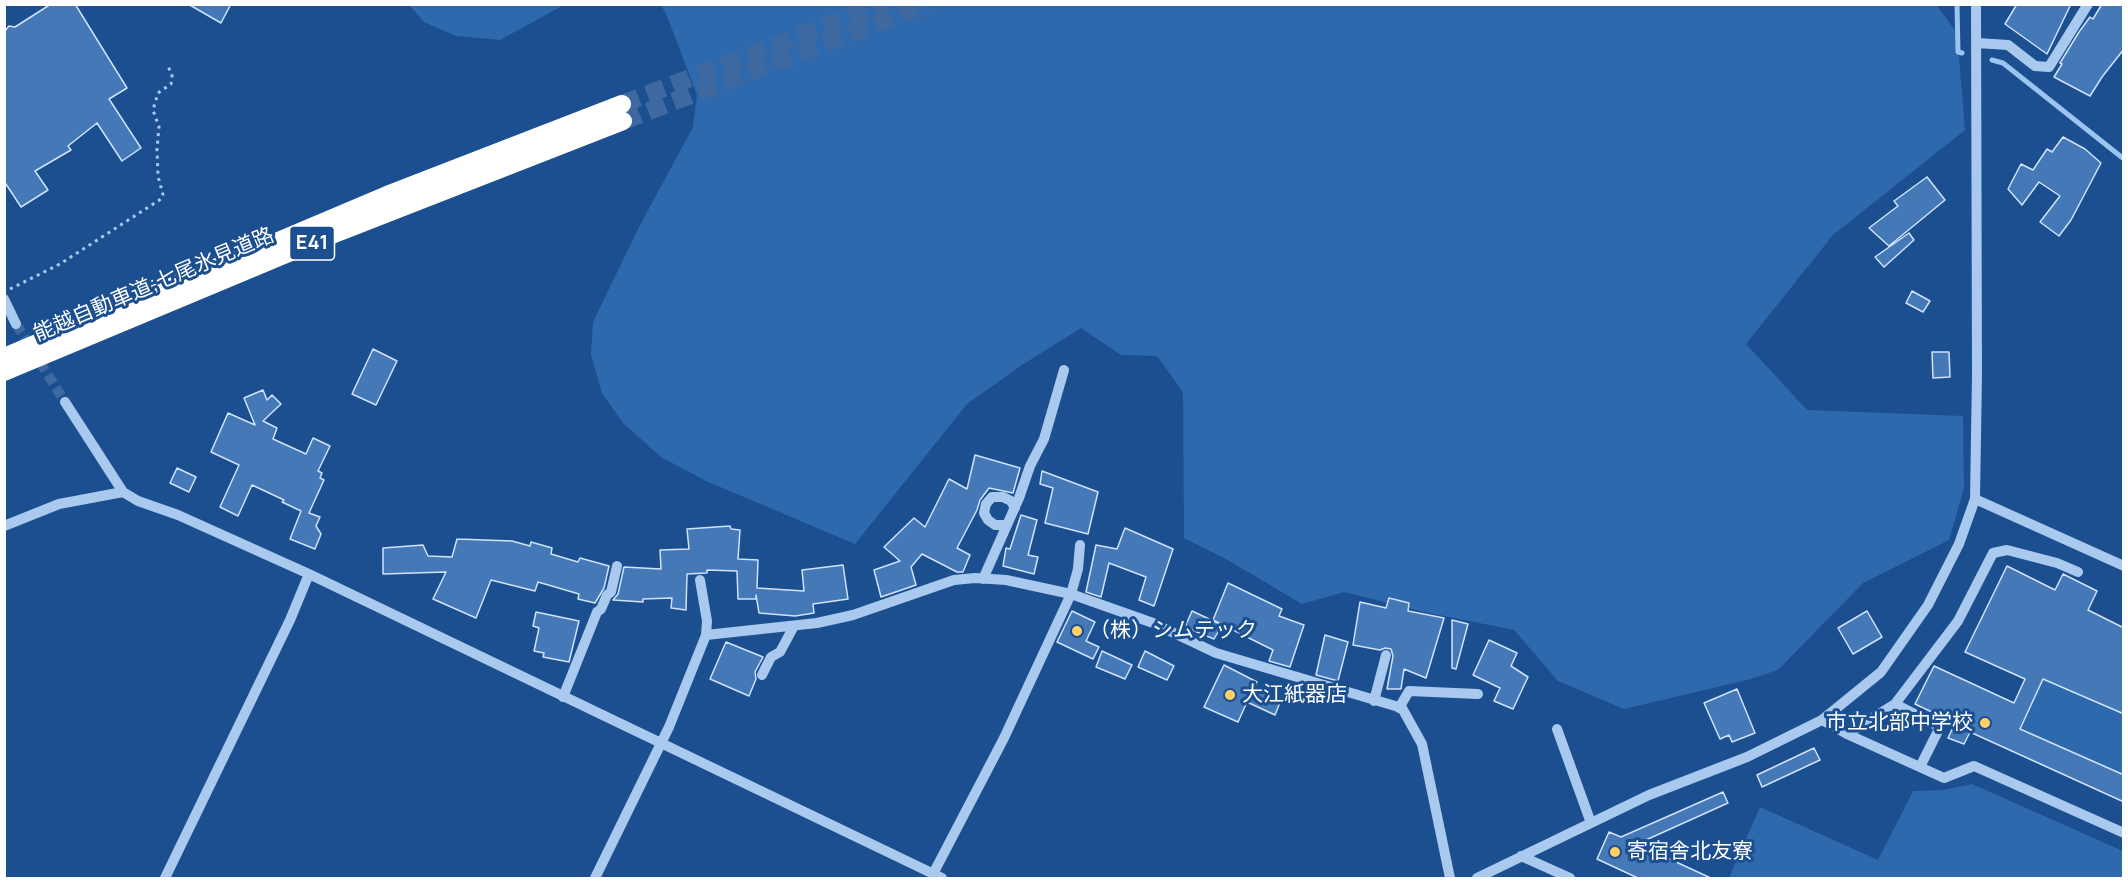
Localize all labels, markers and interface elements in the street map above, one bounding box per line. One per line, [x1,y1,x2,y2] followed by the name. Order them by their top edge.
[30,223,278,347] street label: 能越自動車道;七尾氷見道路
[290,226,334,260] road number: E41
[1089,618,1257,644] place label: （株）シムテック
[1070,624,1084,638] marker: （株）シムテック
[1242,682,1347,708] place label: 大江紙器店
[1223,688,1237,702] marker: 大江紙器店
[1826,710,1973,736] place label: 市立北部中学校
[1978,716,1992,730] marker: 市立北部中学校
[1627,839,1753,865] place label: 寄宿舎北友寮
[1608,845,1622,859] marker: 寄宿舎北友寮

